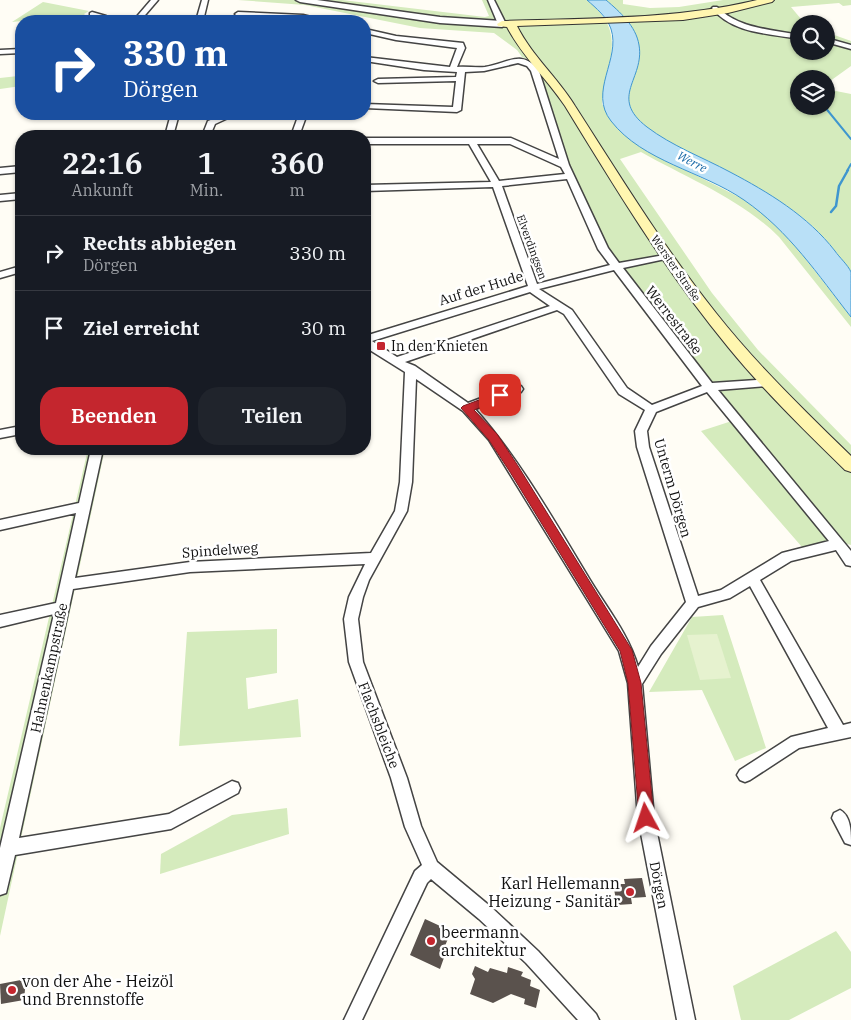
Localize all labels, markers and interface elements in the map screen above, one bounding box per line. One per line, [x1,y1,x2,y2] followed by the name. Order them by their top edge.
[790,15,835,115] map controls
[790,15,835,60] button: search
[123,30,228,76] text: 330 m
[40,35,105,100] icon: right
[790,70,835,115] button: layers
[123,74,198,103] text: Dörgen
[62,143,143,182] text: 22:16
[197,143,215,182] text: 1
[270,143,324,182] text: 360
[675,148,710,176] water label: Werre
[72,180,133,200] text: Ankunft
[190,180,223,200] text: Min.
[290,180,305,200] text: m
[514,212,550,282] street label: Elverdingsen
[83,231,237,255] text: Rechts abbiegen
[648,232,704,304] street label: Werster Straße
[40,239,68,267] icon: right
[289,241,346,265] text: 330 m
[83,255,138,275] text: Dörgen
[437,267,525,309] street label: Auf der Hude
[642,282,706,358] street label: Werrestraße
[40,314,68,342] icon: arrive
[83,316,199,340] text: Ziel erreicht
[301,316,346,340] text: 30 m
[391,337,488,355] place label: In den Knieten
[375,340,387,352] marker: In den Knieten
[479,374,521,416] pin
[486,381,514,409] icon: arrive
[40,387,188,445] button: Beenden
[198,387,346,445] button: Teilen
[650,436,696,540] street label: Unterm Dörgen
[181,538,259,562] street label: Spindelweg
[26,601,72,735] street label: Hahnenkampstraße
[354,679,404,771] street label: Flachsbleiche
[619,791,671,843] position arrow
[646,860,672,910] street label: Dörgen
[488,873,620,911] place label: Karl Hellemann Heizung - Sanitär
[624,886,636,898] marker: Karl Hellemann Heizung - Sanitär
[441,922,526,960] place label: beermann architektur
[425,935,437,947] marker: beermann architektur
[22,971,174,1009] place label: von der Ahe - Heizöl und Brennstoffe
[6,984,18,996] marker: von der Ahe - Heizöl und Brennstoffe

